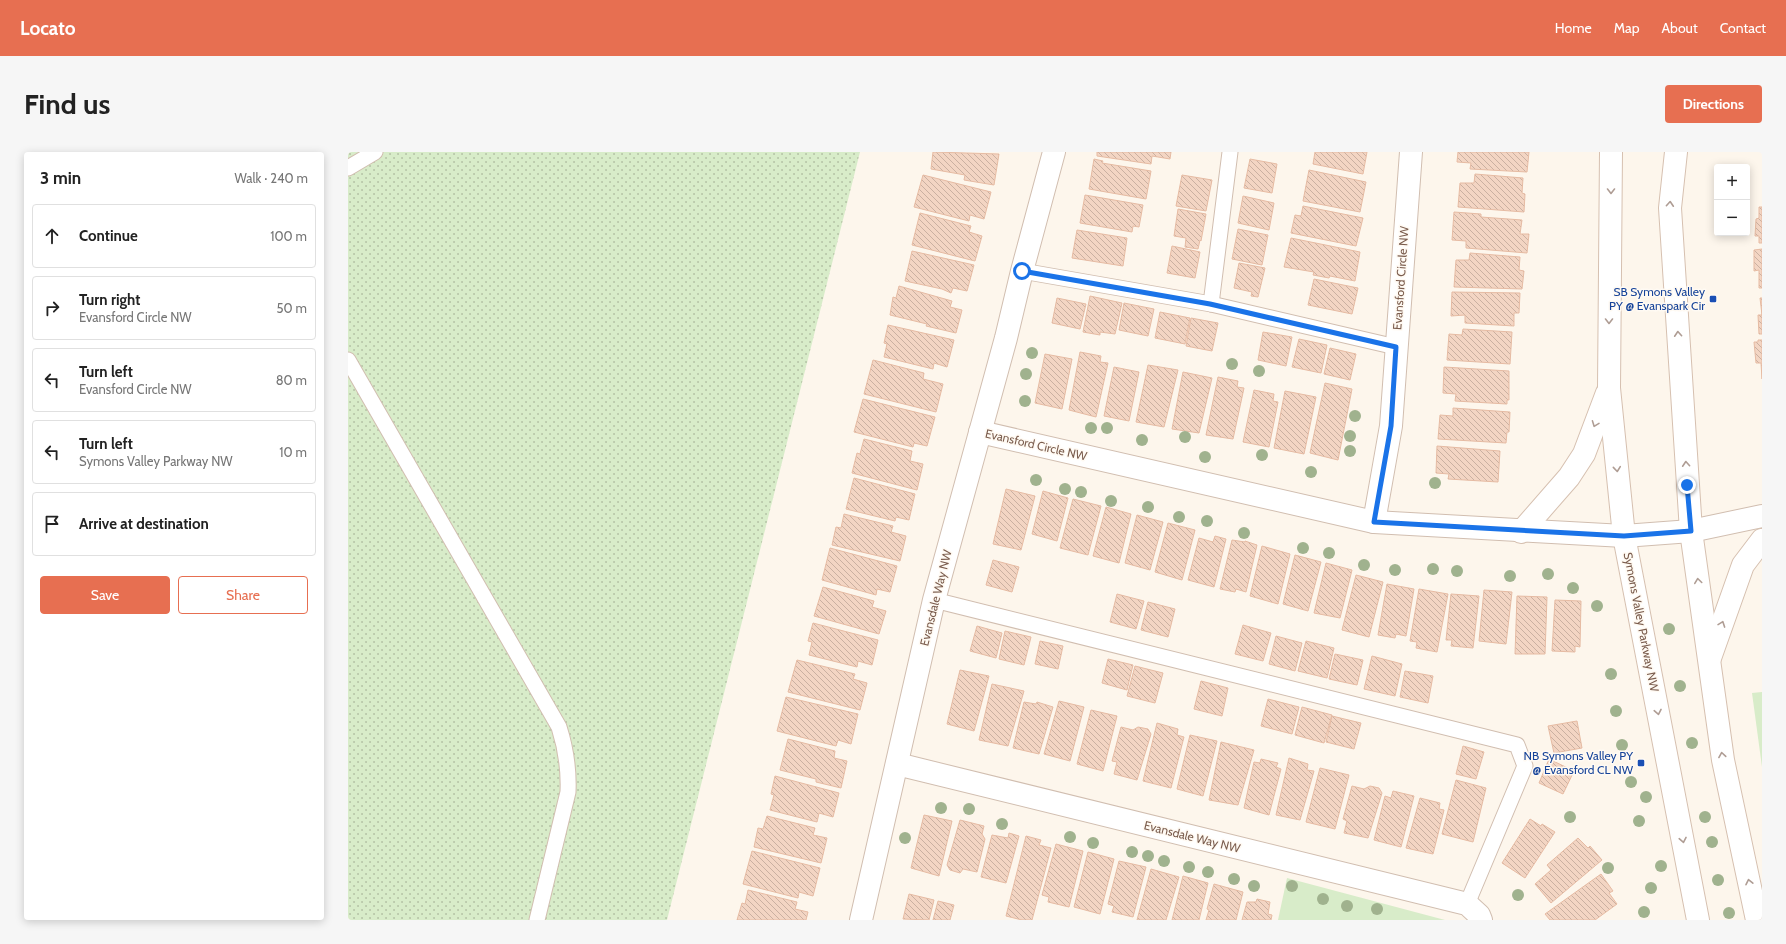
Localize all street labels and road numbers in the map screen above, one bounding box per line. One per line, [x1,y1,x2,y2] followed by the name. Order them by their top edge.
[1389,225,1412,330] street label: Evansford Circle NW
[984,426,1089,464] street label: Evansford Circle NW
[916,548,955,648] street label: Evansdale Way NW
[1621,551,1663,694] street label: Symons Valley Parkway NW
[1142,817,1242,856] street label: Evansdale Way NW

